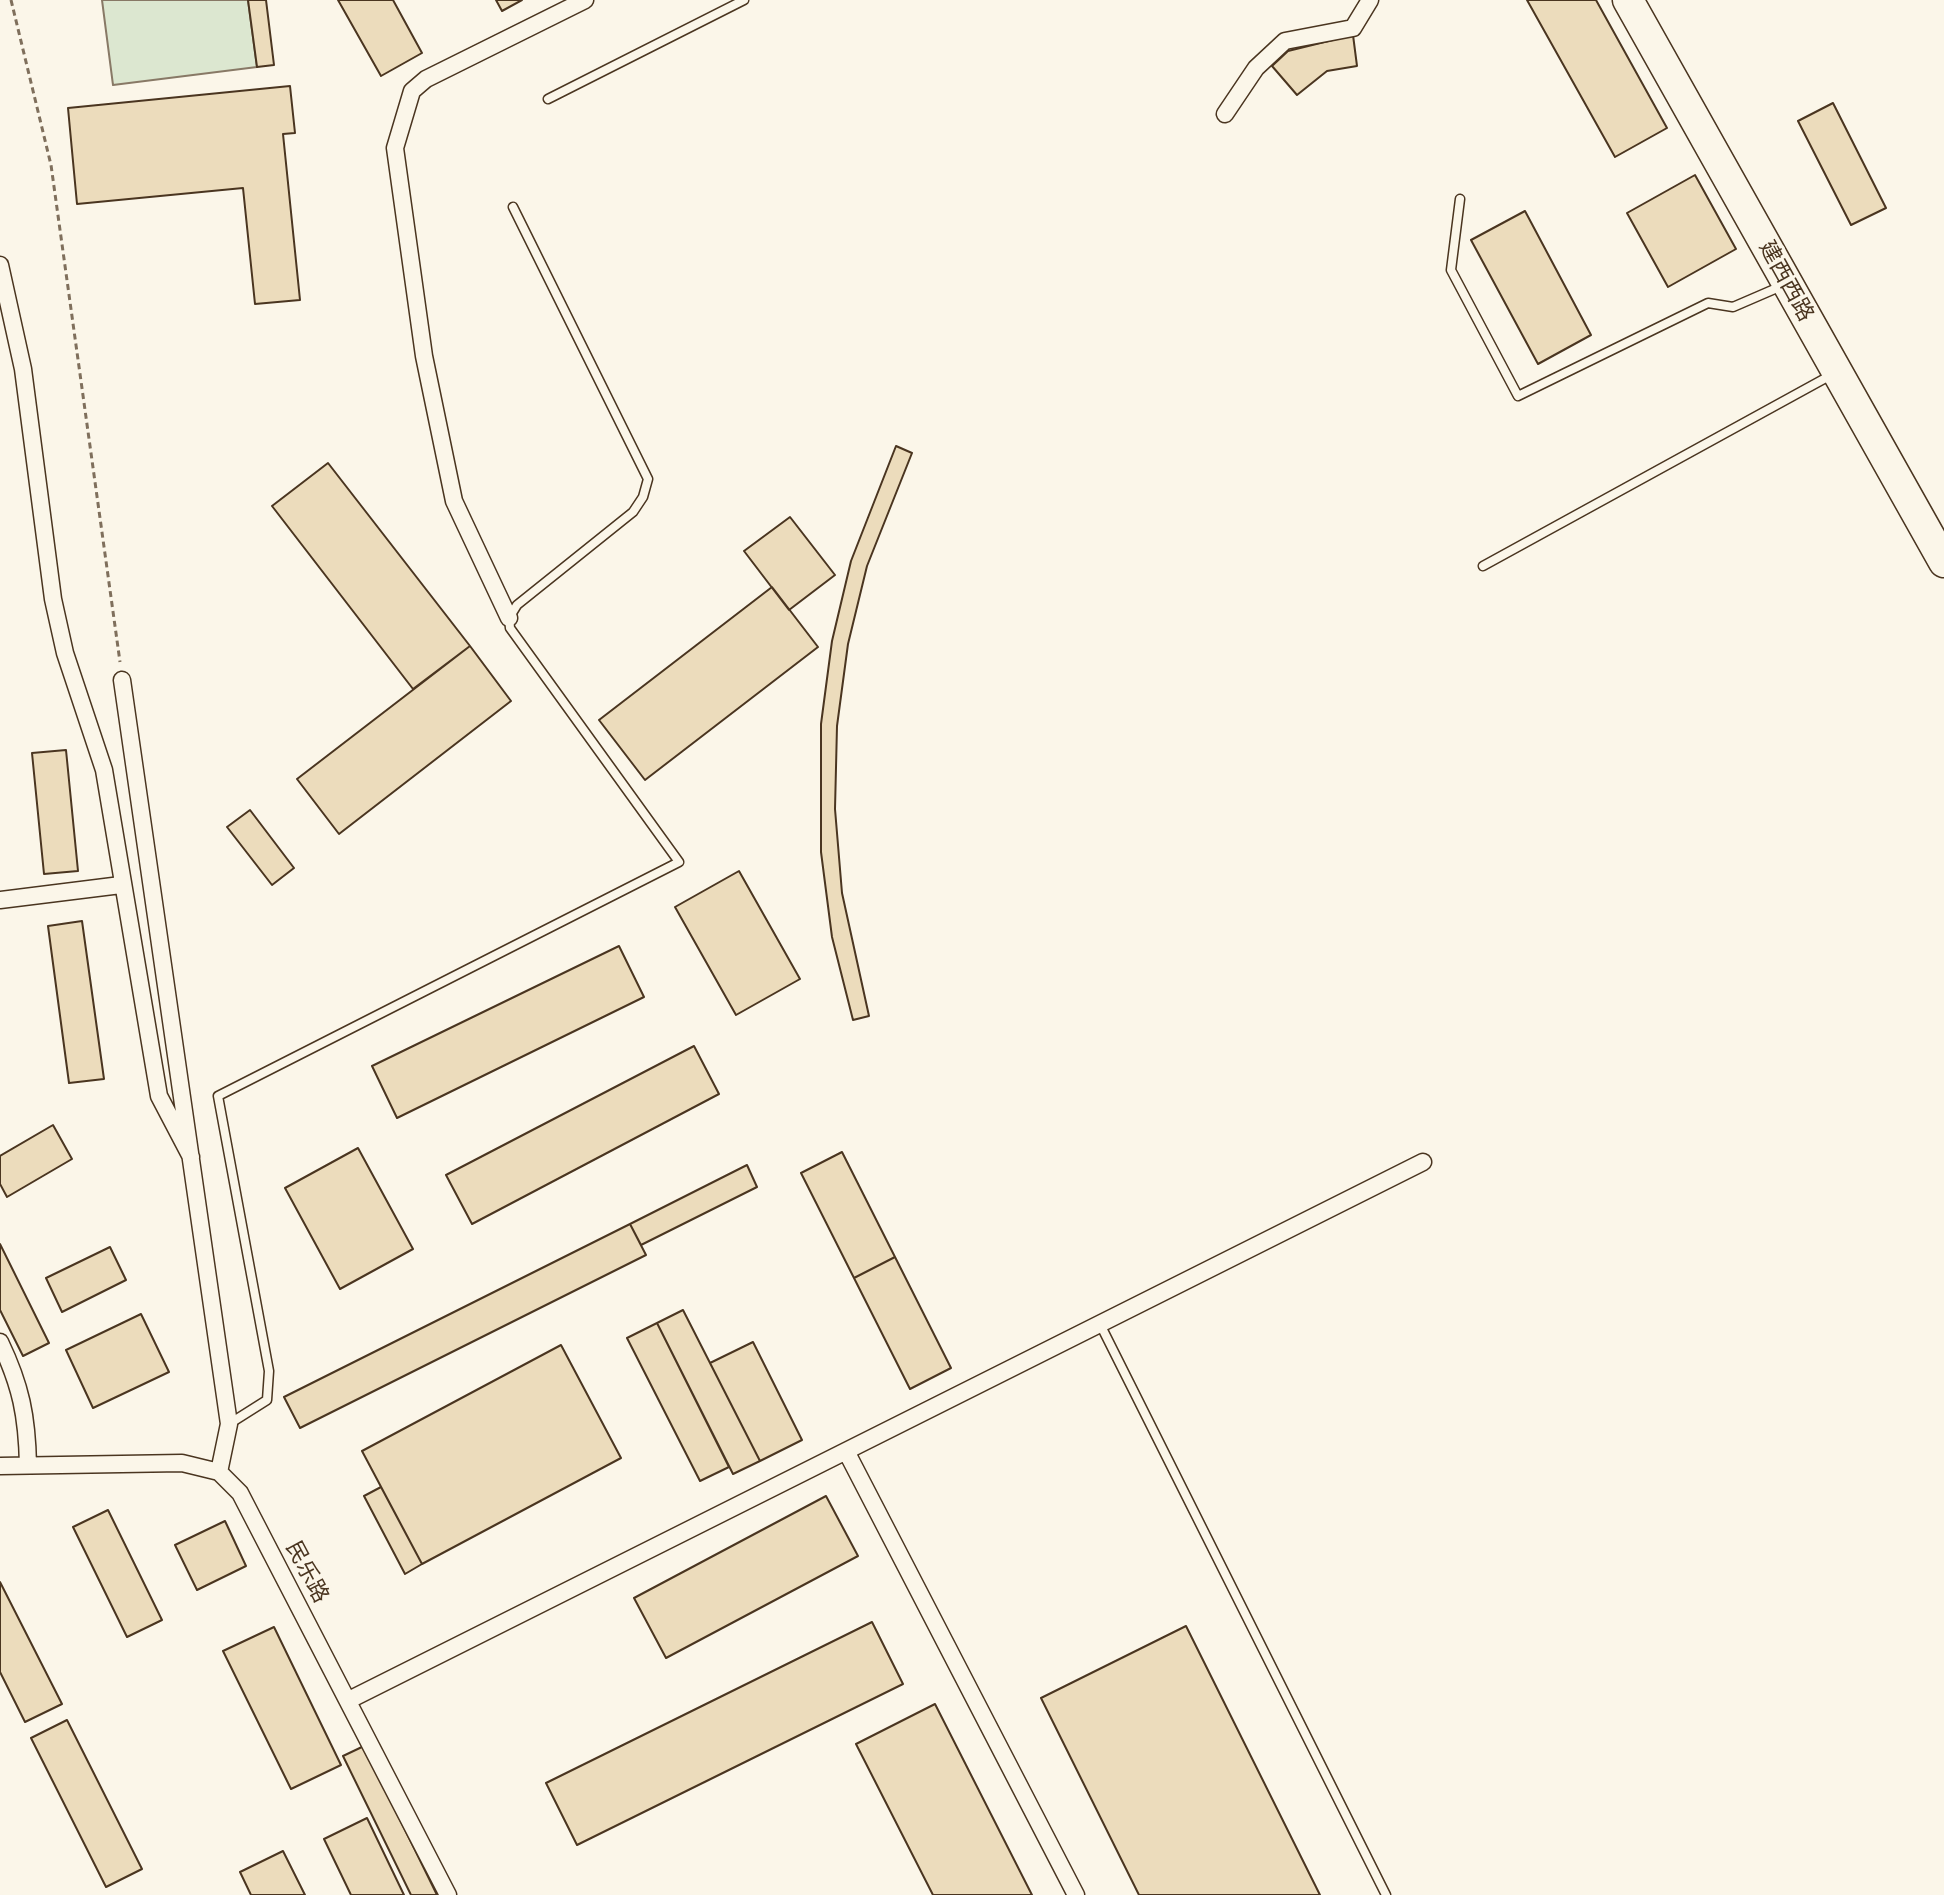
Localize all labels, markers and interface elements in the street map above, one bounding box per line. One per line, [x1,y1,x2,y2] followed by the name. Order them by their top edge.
[1753,236,1819,326] street label: 建西西路
[280,1537,334,1607] street label: 民乐路

